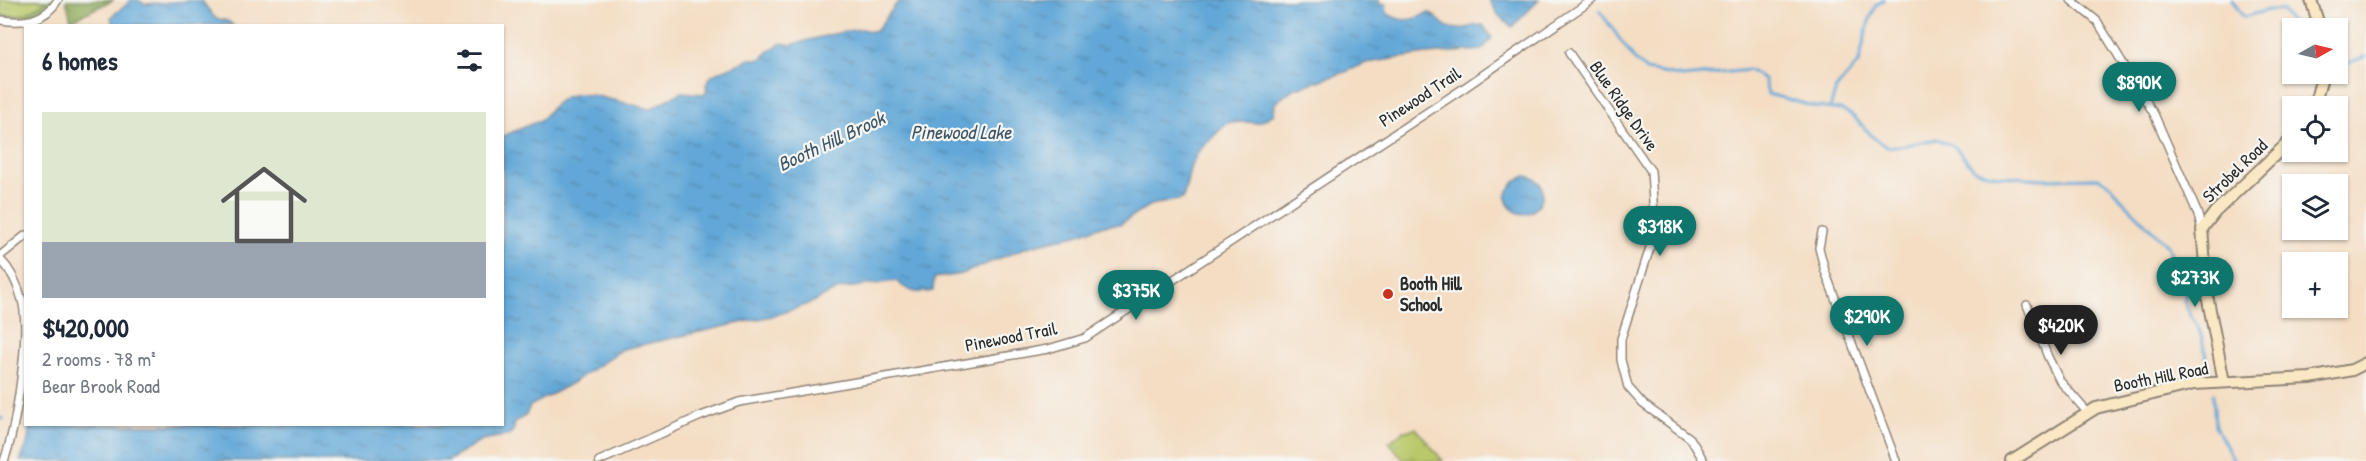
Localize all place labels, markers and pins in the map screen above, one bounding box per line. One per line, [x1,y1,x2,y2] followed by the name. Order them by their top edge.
[2097,62,2181,113] pin: $890K
[1618,206,1702,257] pin: $318K
[2153,257,2237,308] pin: $273K
[1094,270,1178,321] pin: $375K
[1400,271,1463,317] place label: Booth Hill School
[1381,287,1395,301] marker: Booth Hill School
[1825,296,1909,347] pin: $290K
[2019,305,2103,356] pin: $420K

